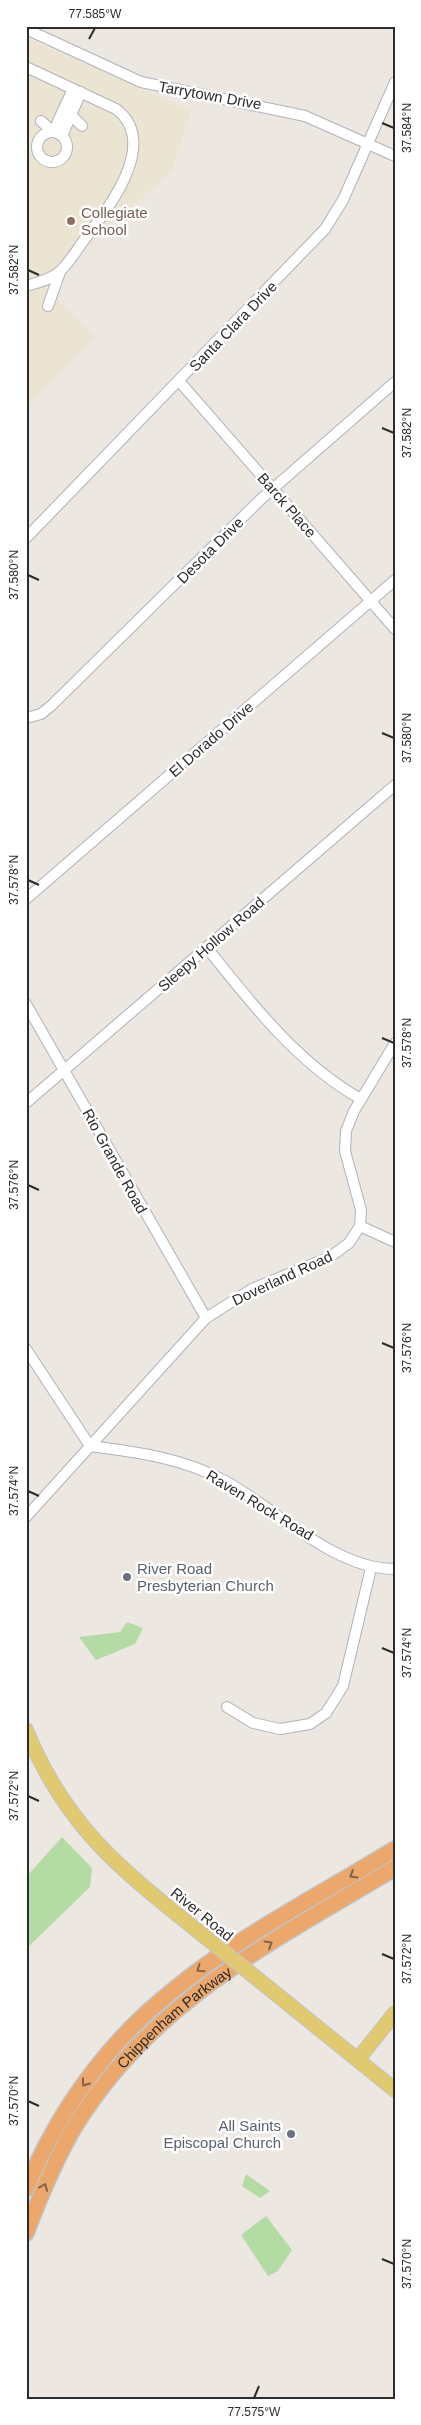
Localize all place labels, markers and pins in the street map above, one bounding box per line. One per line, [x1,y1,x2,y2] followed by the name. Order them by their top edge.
[81,204,148,238] place label: Collegiate School
[65,215,77,227] marker: Collegiate School
[137,1560,274,1594] place label: River Road Presbyterian Church
[121,1571,133,1583] marker: River Road Presbyterian Church
[163,2117,281,2151] place label: All Saints Episcopal Church
[285,2128,297,2140] marker: All Saints Episcopal Church

